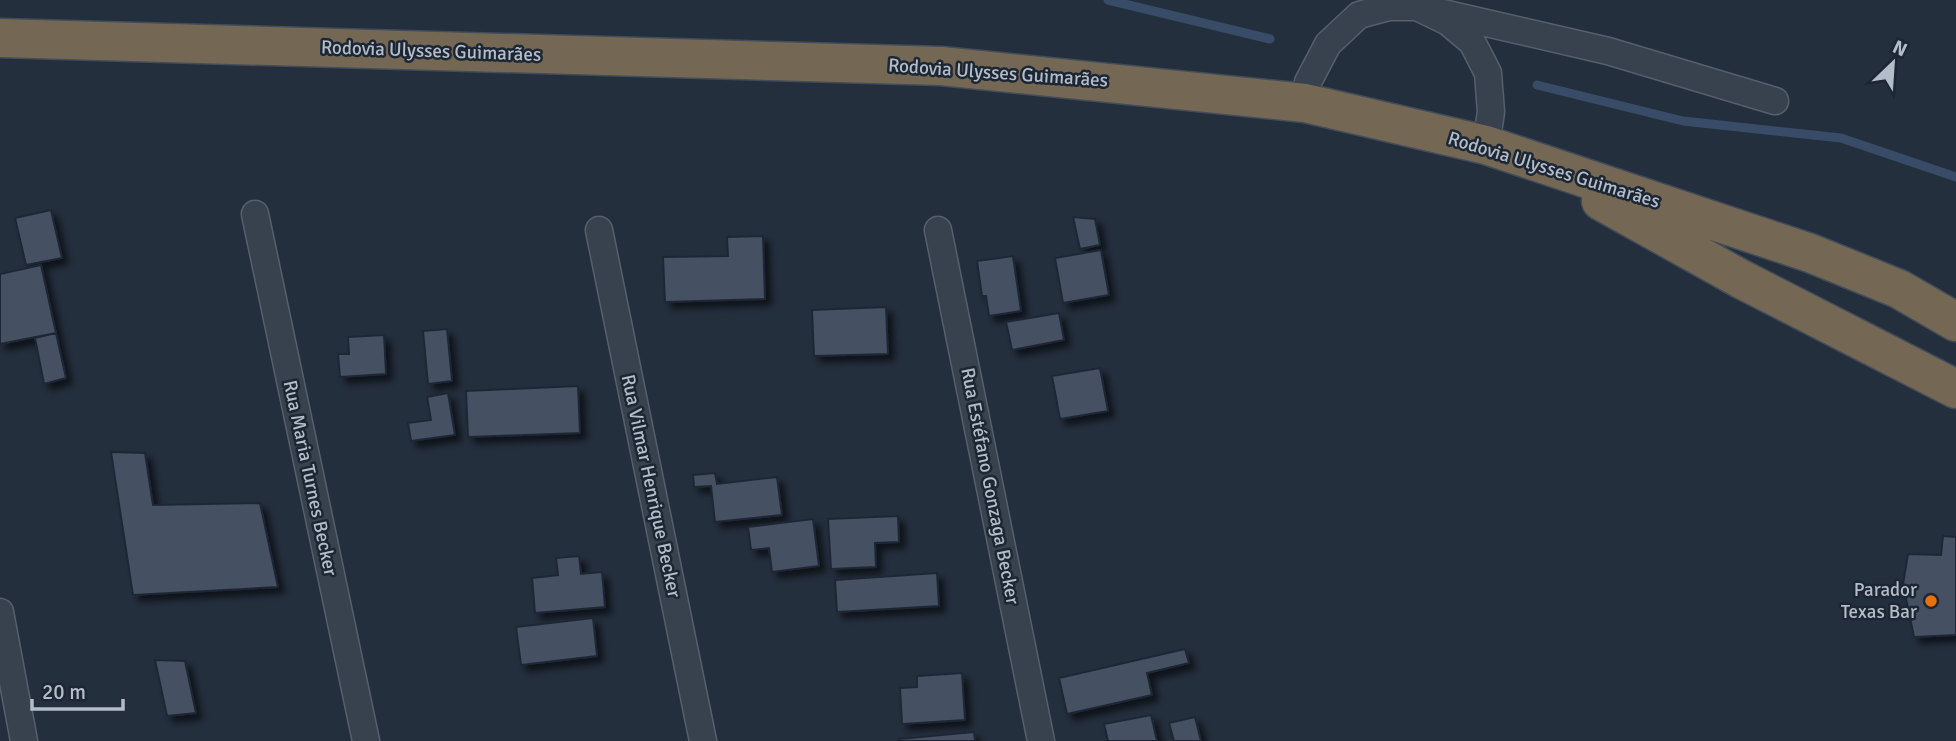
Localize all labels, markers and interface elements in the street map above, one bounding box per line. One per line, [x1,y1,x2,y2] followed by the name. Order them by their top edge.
[1858,28,1928,98] north arrow
[320,35,542,67] street label: Rodovia Ulysses Guimarães
[1889,35,1911,62] text: N
[887,53,1109,93] street label: Rodovia Ulysses Guimarães
[1445,126,1663,214] street label: Rodovia Ulysses Guimarães
[955,366,1025,606] street label: Rua Estéfano Gonzaga Becker
[616,372,686,600] street label: Rua Vilmar Henrique Becker
[278,378,342,578] street label: Rua Maria Turnes Becker
[1841,578,1917,624] place label: Parador Texas Bar
[1923,593,1939,609] marker: Parador Texas Bar
[32,668,122,712] scale bar
[42,679,86,705] text: 20 m

